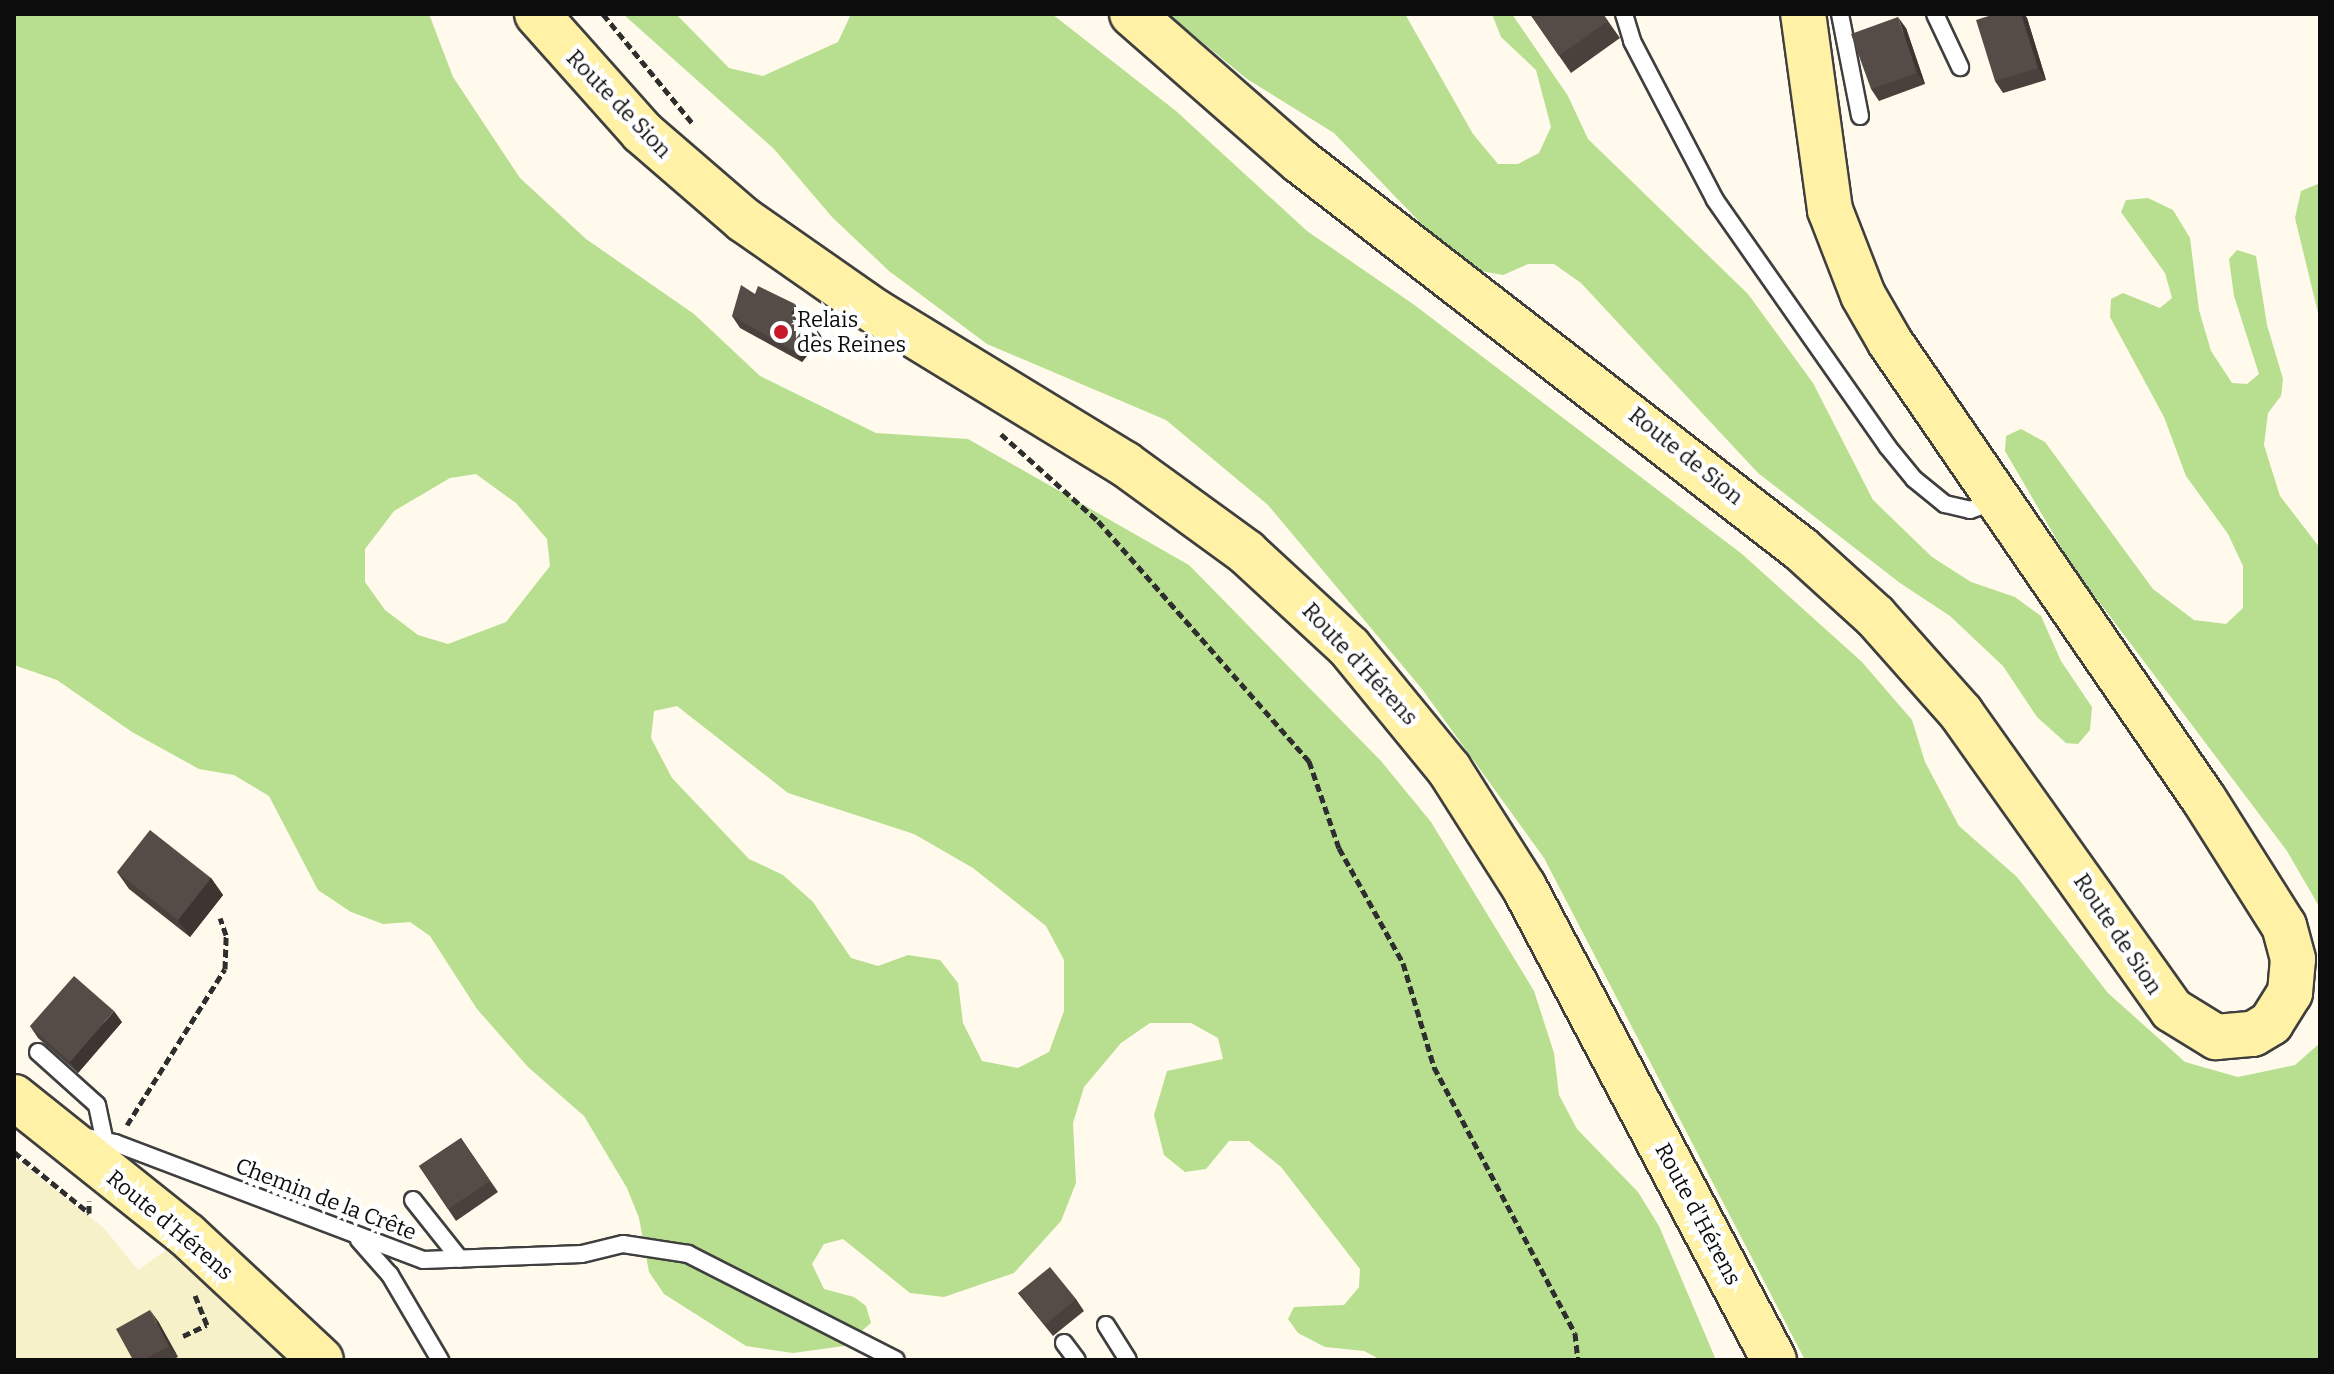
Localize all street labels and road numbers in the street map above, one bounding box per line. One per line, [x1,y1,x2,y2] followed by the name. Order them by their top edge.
[561,45,677,163] street label: Route de Sion
[1623,402,1749,510] street label: Route de Sion
[1297,598,1423,730] street label: Route d'Hérens
[2068,869,2168,999] street label: Route de Sion
[1649,1138,1747,1290] street label: Route d'Hérens
[232,1152,420,1246] street label: Chemin de la Crête
[101,1164,239,1286] street label: Route d'Hérens

